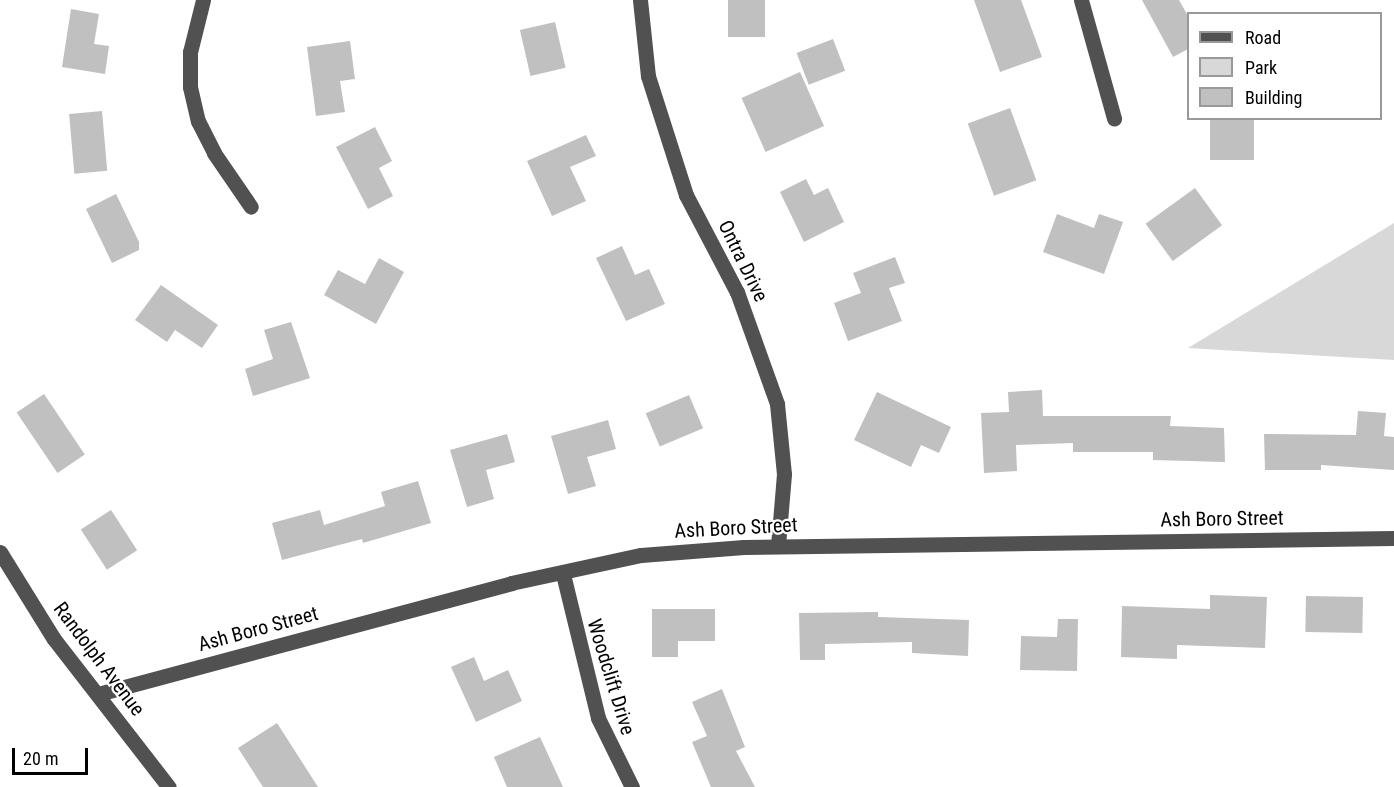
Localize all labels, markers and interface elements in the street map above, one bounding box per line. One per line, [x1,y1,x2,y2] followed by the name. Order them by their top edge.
[1187,12,1382,120] legend
[1245,27,1281,48] text: Road
[1245,57,1277,78] text: Park
[1245,87,1302,108] text: Building
[713,216,773,306] street label: Ontra Drive
[1160,506,1284,532] street label: Ash Boro Street
[674,513,798,543] street label: Ash Boro Street
[48,597,150,721] street label: Randolph Avenue
[195,601,321,657] street label: Ash Boro Street
[582,616,640,738] street label: Woodclift Drive
[15,736,92,774] scale bar
[23,748,58,769] text: 20 m

